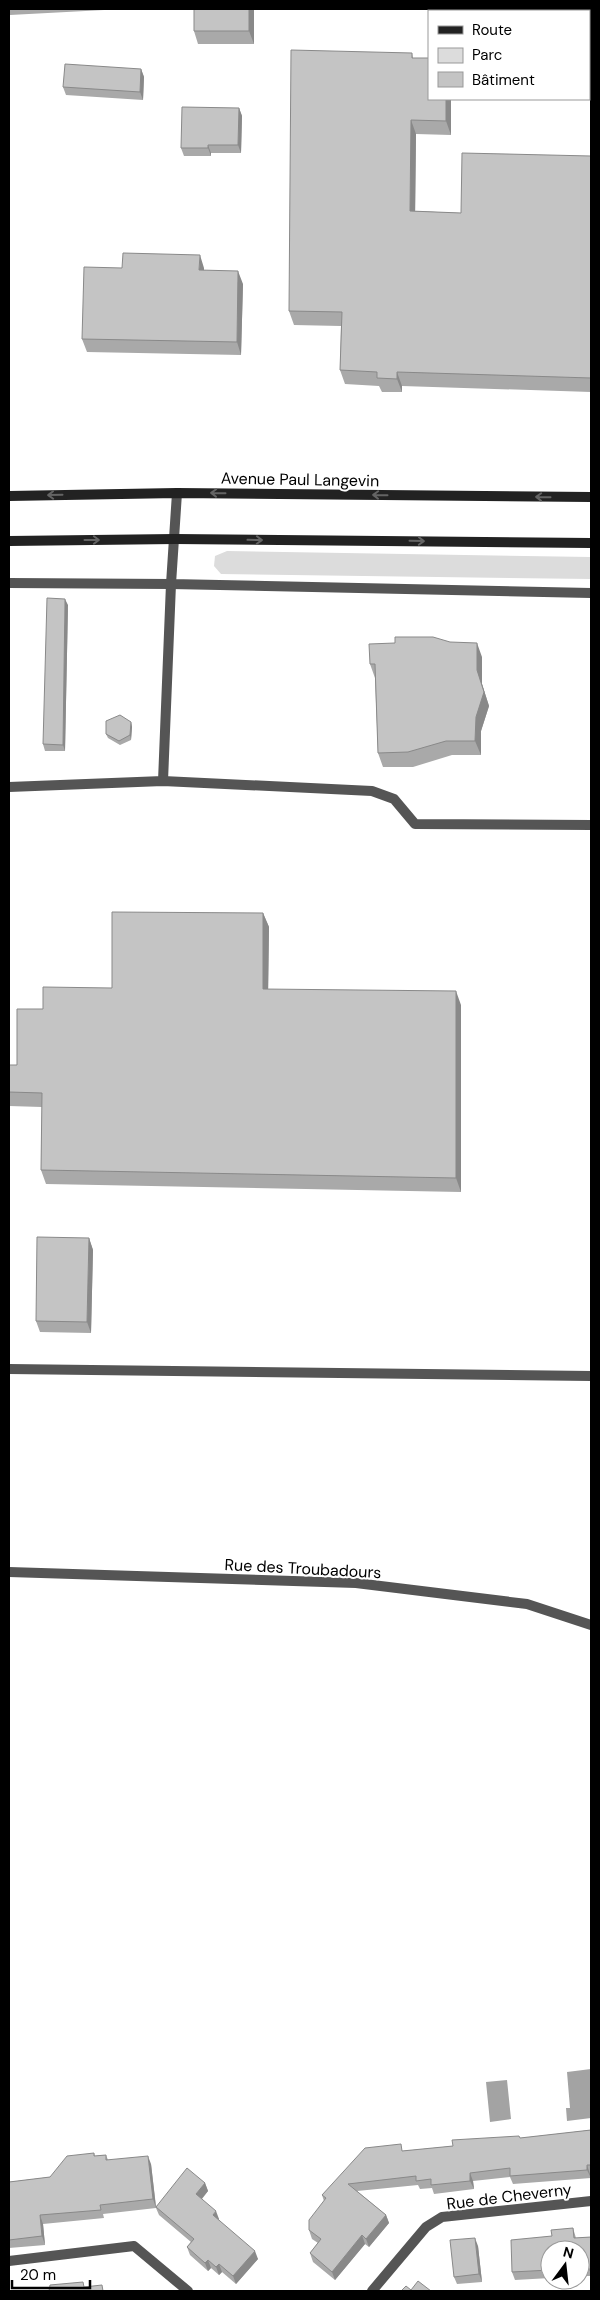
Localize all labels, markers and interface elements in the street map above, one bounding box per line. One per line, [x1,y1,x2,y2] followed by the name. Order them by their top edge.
[428,10,590,100] legend
[472,20,512,40] text: Route
[472,45,502,65] text: Parc
[472,70,535,90] text: Bâtiment
[221,468,379,491] street label: Avenue Paul Langevin
[210,488,226,498] one-way arrow
[47,490,64,500] one-way arrow
[372,490,388,500] one-way arrow
[535,492,551,502] one-way arrow
[84,535,100,545] one-way arrow
[246,535,263,545] one-way arrow
[409,536,425,546] one-way arrow
[224,1554,382,1583] street label: Rue des Troubadours
[445,2178,573,2215] street label: Rue de Cheverny
[540,2240,590,2290] north arrow
[561,2242,576,2262] text: N
[12,2258,90,2290] scale bar
[20,2265,56,2285] text: 20 m

